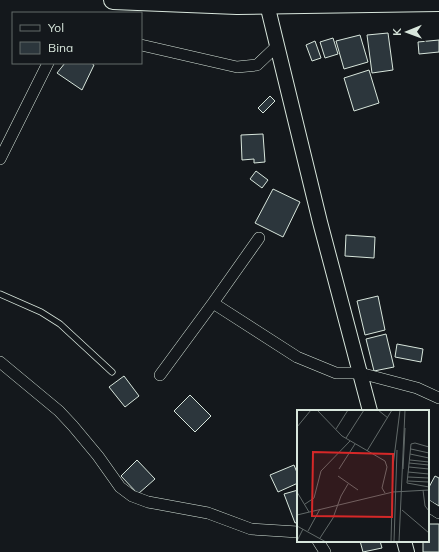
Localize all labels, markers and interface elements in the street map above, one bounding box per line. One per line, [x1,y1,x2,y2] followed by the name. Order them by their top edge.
[12,12,142,64] legend
[387,12,427,52] north arrow
[47,20,64,35] text: Yol
[390,28,404,36] text: K
[48,40,73,55] text: Bina
[297,410,429,542] inset map

